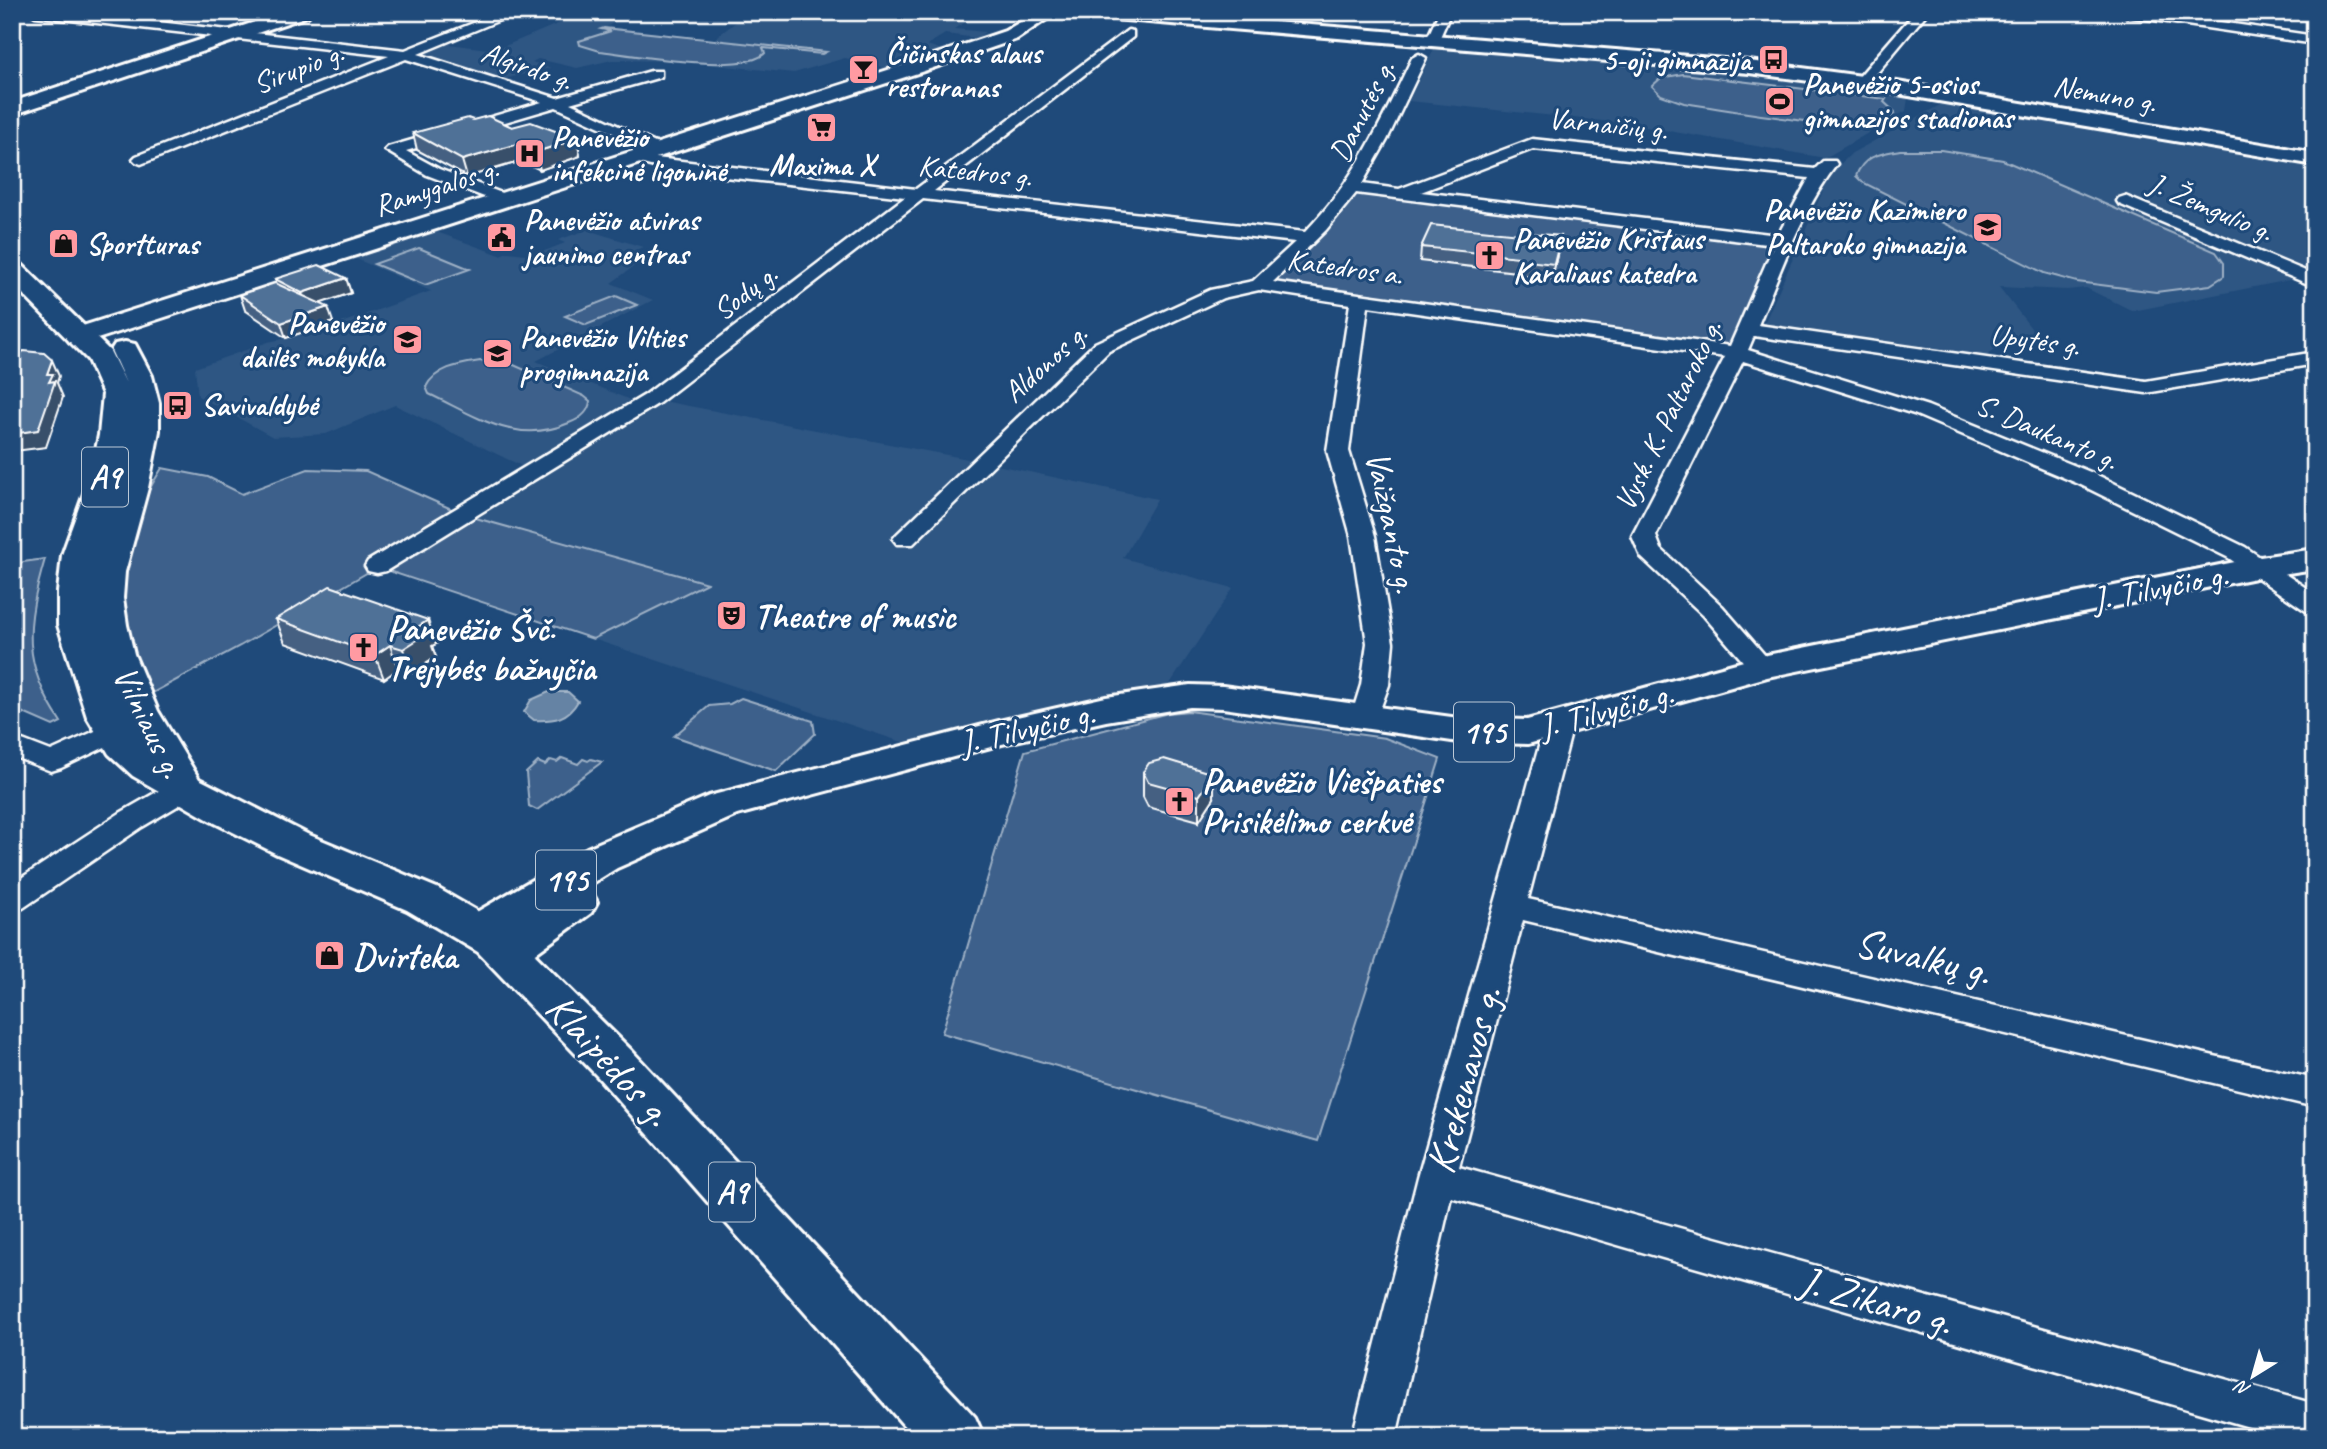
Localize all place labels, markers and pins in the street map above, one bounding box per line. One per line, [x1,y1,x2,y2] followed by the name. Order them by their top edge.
[886,34,1045,106] place label: Čičinskas alaus restoranas
[1603,41,1753,79] place label: 5-oji gimnazija
[1757,43,1791,77] bus stop icon: 5-oji gimnazija
[846,53,880,87] bar icon: Čičinskas alaus restoranas
[1803,65,2016,137] place label: Panevėžio 5-osios gimnazijos stadionas
[1763,84,1797,118] sports icon: Panevėžio 5-osios gimnazijos stadionas
[805,110,839,144] supermarket icon: Maxima X
[552,118,729,190] place label: Panevėžio infekcinė ligoninė
[512,137,546,171] hospital icon: Panevėžio infekcinė ligoninė
[769,146,880,184] place label: Maxima X
[1764,191,1968,263] place label: Panevėžio Kazimiero Paltaroko gimnazija
[521,201,703,273] place label: Panevėžio atviras jaunimo centras
[1971,210,2005,244] school or university icon: Panevėžio Kazimiero Paltaroko gimnazija
[484,220,518,254] public building icon: Panevėžio atviras jaunimo centras
[1513,220,1707,292] place label: Panevėžio Kristaus Karaliaus katedra
[86,225,202,263] place label: Sportturas
[46,227,80,261] shop icon: Sportturas
[1473,239,1507,273] church icon: Panevėžio Kristaus Karaliaus katedra
[240,304,387,376] place label: Panevėžio dailės mokykla
[520,318,689,390] place label: Panevėžio Vilties progimnazija
[390,323,424,357] school or university icon: Panevėžio dailės mokykla
[480,337,514,371] school or university icon: Panevėžio Vilties progimnazija
[201,386,321,425] place label: Savivaldybė
[161,388,195,422] bus stop icon: Savivaldybė
[754,594,958,639] place label: Theatre of music
[714,599,748,633] theatre icon: Theatre of music
[387,606,598,691] place label: Panevėžio Švč. Trejybės bažnyčia
[347,631,381,665] church icon: Panevėžio Švč. Trejybės bažnyčia
[1202,759,1445,844] place label: Panevėžio Viešpaties Prisikėlimo cerkvė
[1162,784,1196,818] church icon: Panevėžio Viešpaties Prisikėlimo cerkvė
[353,934,460,979] place label: Dvirteka
[313,939,347,973] shop icon: Dvirteka

